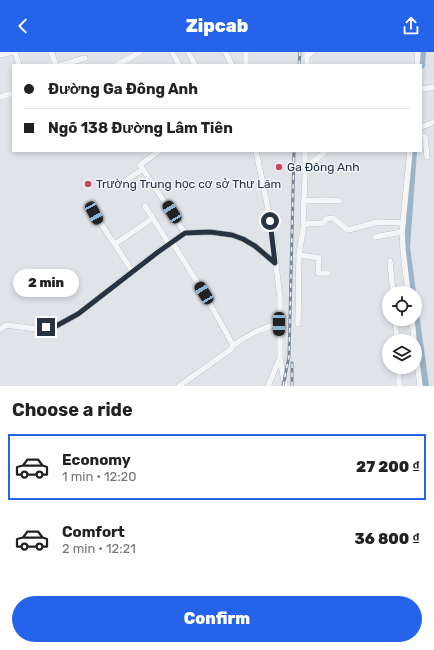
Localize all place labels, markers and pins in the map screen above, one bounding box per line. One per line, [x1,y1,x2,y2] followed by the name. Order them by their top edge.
[287,160,360,174] place label: Ga Đông Anh
[274,162,284,172] marker: Ga Đông Anh
[96,177,281,191] place label: Trường Trung học cơ sở Thư Lâm
[83,179,93,189] marker: Trường Trung học cơ sở Thư Lâm

